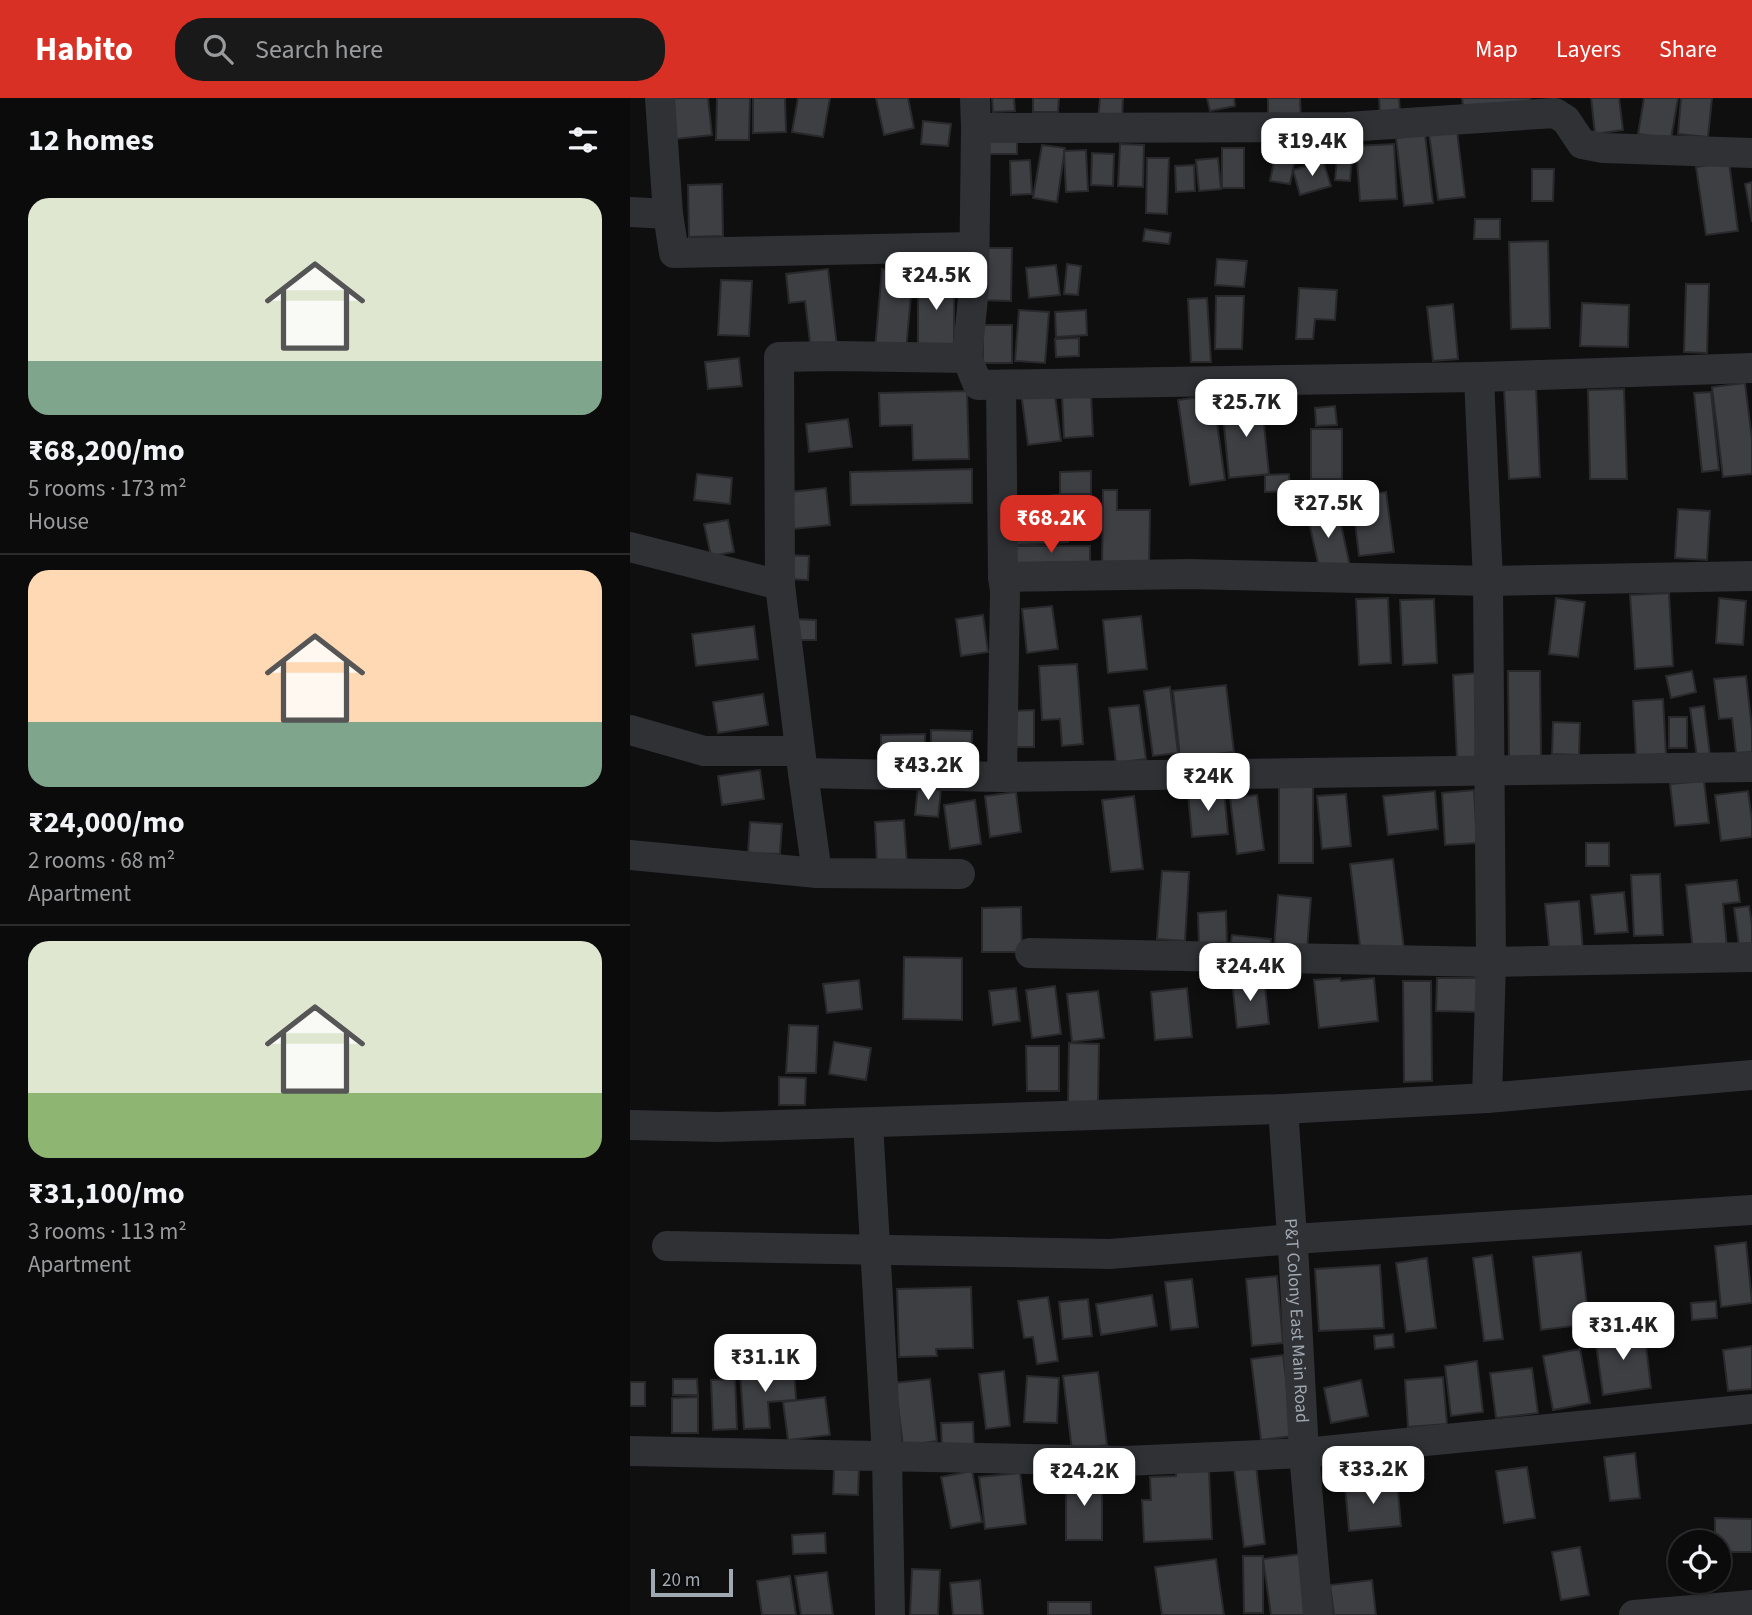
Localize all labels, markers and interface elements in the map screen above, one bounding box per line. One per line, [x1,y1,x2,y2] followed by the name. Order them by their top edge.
[175,18,665,81] search box
[35,26,133,73] text: Habito
[199,30,237,68] icon: search
[255,31,383,68] text: Search here
[1475,32,1518,67] text: Map
[1556,32,1621,67] text: Layers
[1659,32,1717,67] text: Share
[1255,118,1369,178] pin: ₹19.4K
[28,119,154,162] text: 12 homes
[564,121,602,159] icon: filters
[1277,124,1347,157] text: ₹19.4K
[252,243,378,369] icon: home
[879,252,993,312] pin: ₹24.5K
[901,258,971,291] text: ₹24.5K
[1189,380,1303,439] pin: ₹25.7K
[1211,385,1281,418] text: ₹25.7K
[28,429,185,472] text: ₹68,200/mo
[28,472,187,505] text: 5 rooms · 173 m²
[1271,480,1385,540] pin: ₹27.5K
[1293,486,1363,519] text: ₹27.5K
[994,496,1108,555] pin: ₹68.2K
[1016,501,1086,534] text: ₹68.2K
[28,505,89,538] text: House
[252,615,378,741] icon: home
[871,742,985,802] pin: ₹43.2K
[893,748,963,781] text: ₹43.2K
[1167,754,1249,813] pin: ₹24K
[1183,759,1233,792] text: ₹24K
[28,801,185,844] text: ₹24,000/mo
[28,844,175,877] text: 2 rooms · 68 m²
[28,877,131,910] text: Apartment
[1193,944,1307,1003] pin: ₹24.4K
[1215,949,1285,982] text: ₹24.4K
[252,986,378,1112] icon: home
[28,1172,185,1215] text: ₹31,100/mo
[28,1215,187,1248] text: 3 rooms · 113 m²
[1278,1217,1315,1424] street label: P&T Colony East Main Road
[28,1248,131,1281] text: Apartment
[1566,1302,1680,1362] pin: ₹31.4K
[1588,1308,1658,1341] text: ₹31.4K
[708,1334,822,1394] pin: ₹31.1K
[730,1340,800,1373] text: ₹31.1K
[1316,1446,1430,1506] pin: ₹33.2K
[1027,1448,1141,1508] pin: ₹24.2K
[1338,1452,1408,1485] text: ₹33.2K
[1049,1454,1119,1487] text: ₹24.2K
[1668,1530,1731,1593] map controls
[1668,1530,1731,1593] button: locate
[651,1566,733,1598] scale bar
[662,1567,700,1594] text: 20 m

